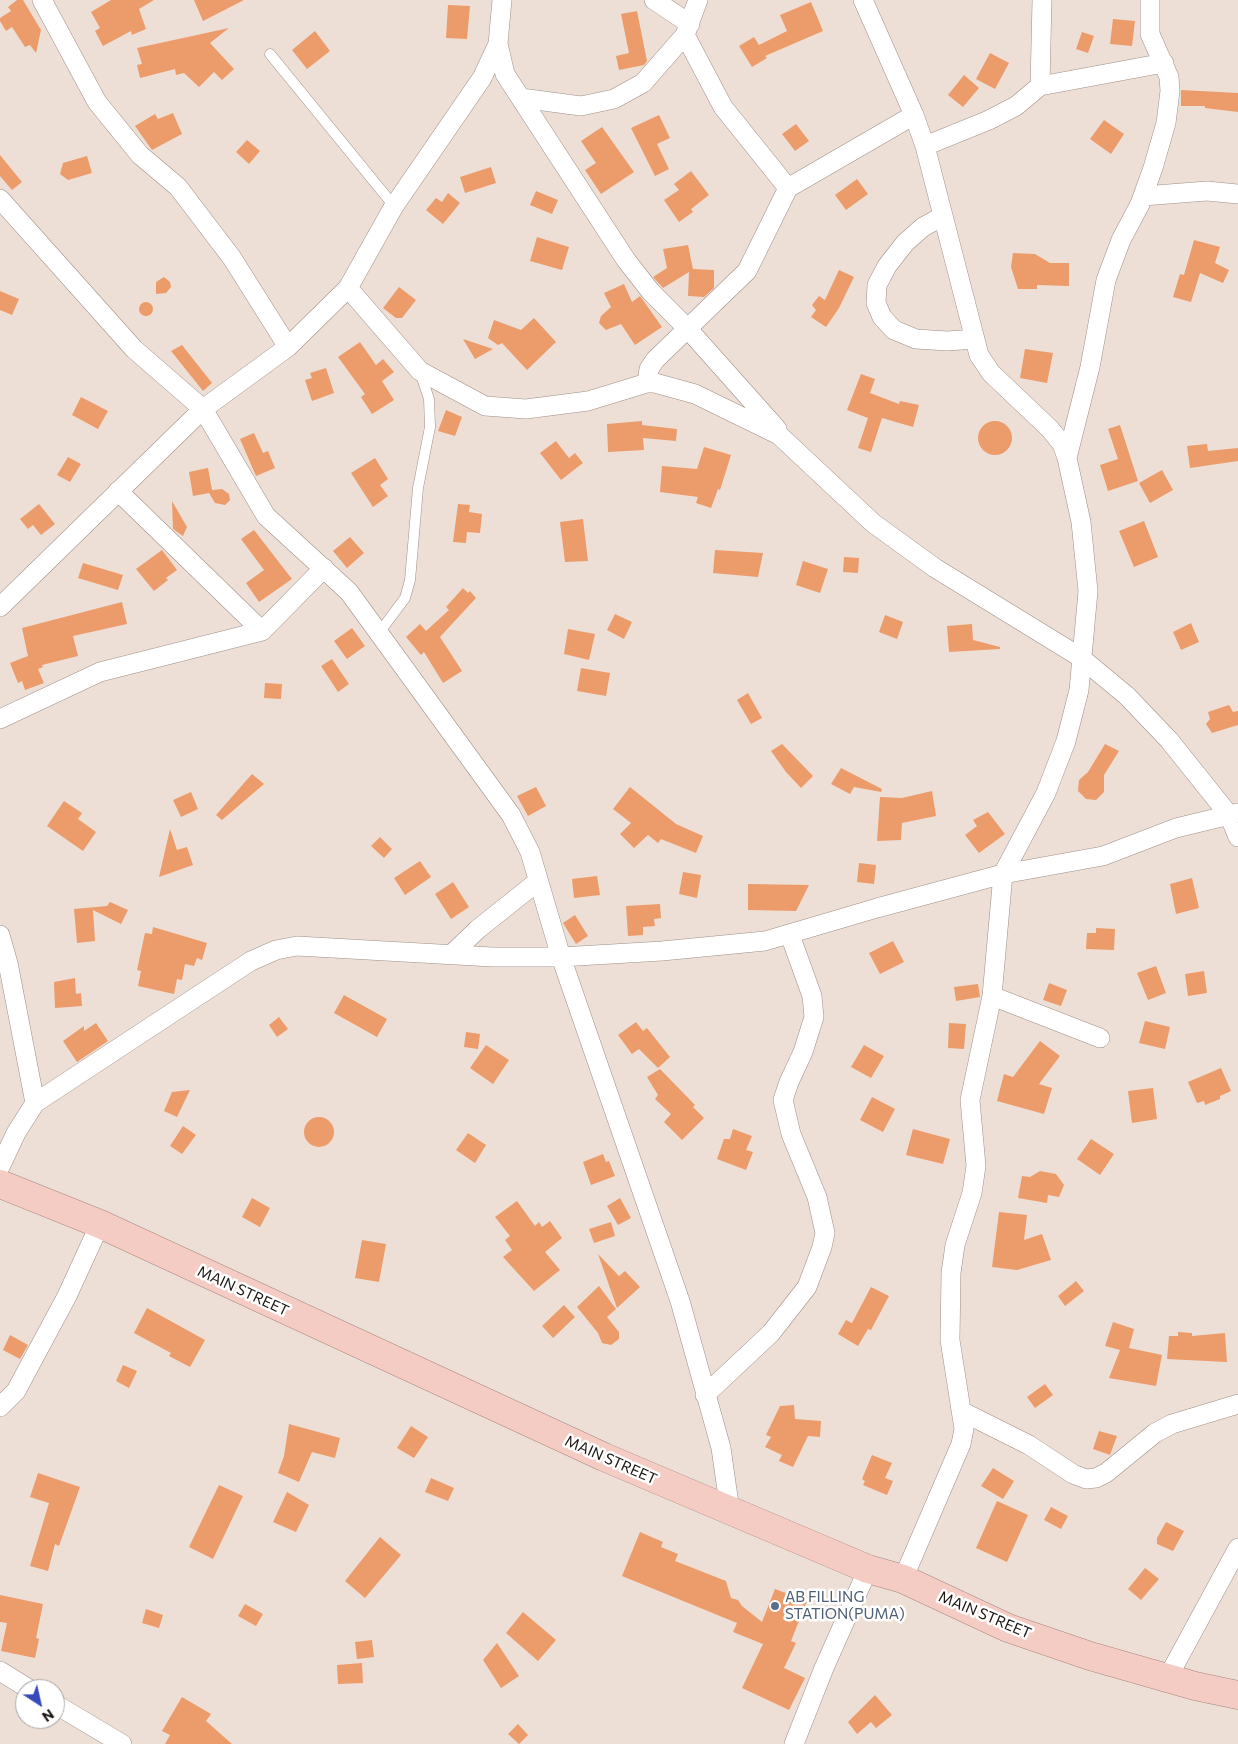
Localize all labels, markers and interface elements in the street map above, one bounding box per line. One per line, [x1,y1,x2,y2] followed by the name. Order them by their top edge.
[194,1262,292,1320] street label: MAIN STREET
[562,1432,660,1488] street label: MAIN STREET
[936,1587,1034,1643] street label: MAIN STREET
[785,1588,905,1623] place label: AB FILLING STATION(PUMA)
[769,1600,781,1612] marker: AB FILLING STATION(PUMA)
[15,1679,65,1729] north arrow
[39,1706,57,1726] text: N

